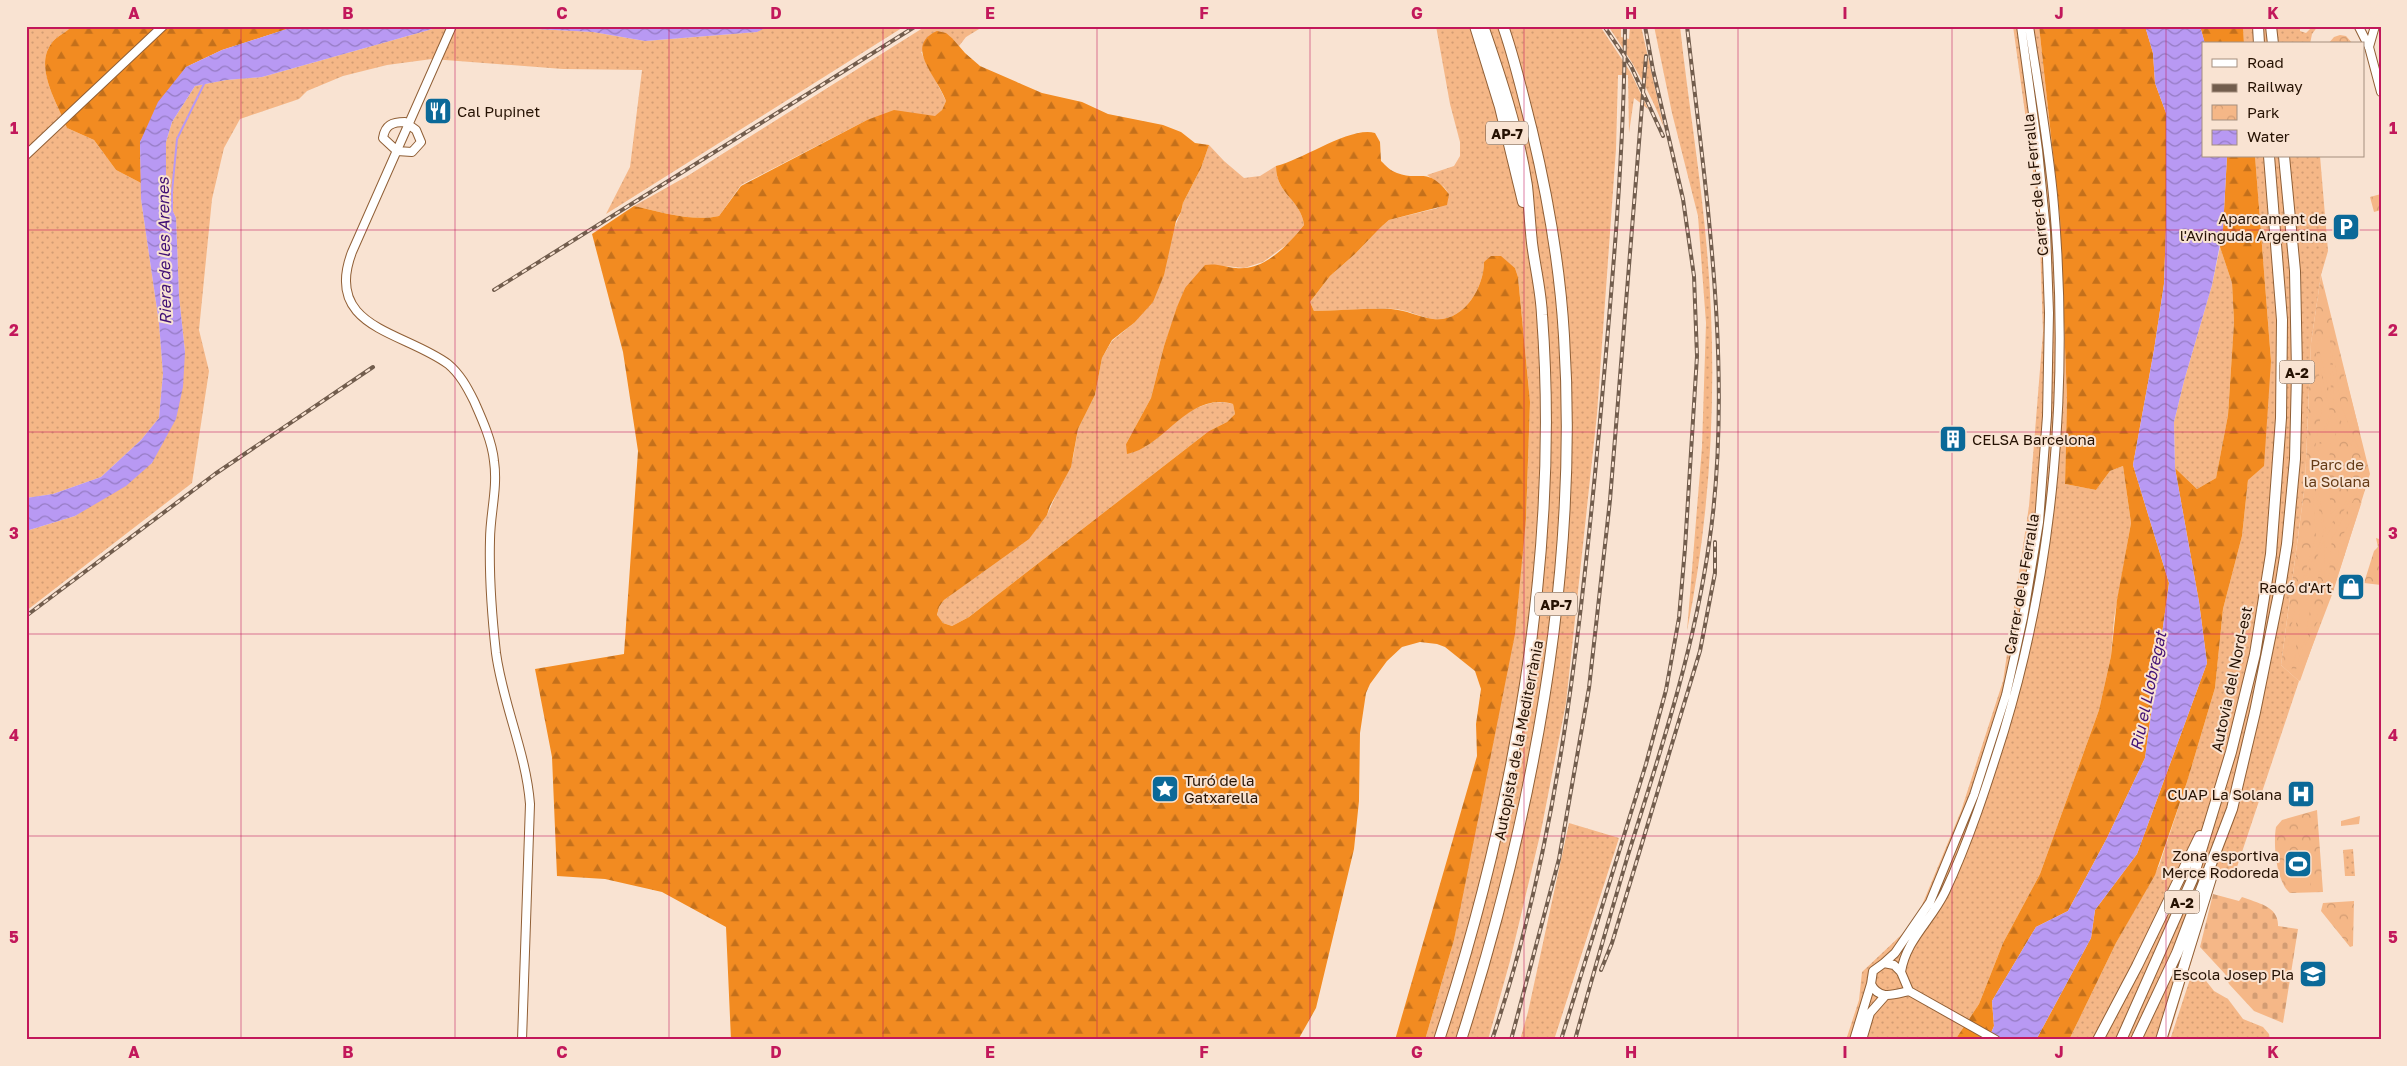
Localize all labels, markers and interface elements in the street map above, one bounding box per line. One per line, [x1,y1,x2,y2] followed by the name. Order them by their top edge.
[128,3,140,23] text: A
[342,3,354,23] text: B
[556,3,568,23] text: C
[770,3,782,23] text: D
[985,3,995,23] text: E
[1199,3,1209,23] text: F
[1411,3,1423,23] text: G
[1625,3,1637,23] text: H
[1842,3,1848,23] text: I
[2054,3,2064,23] text: J
[2267,3,2279,23] text: K
[2202,42,2364,158] legend
[2247,53,2284,71] text: Road
[2247,77,2303,95] text: Railway
[423,96,453,126] restaurant icon: Cal Pupinet
[457,102,540,120] place label: Cal Pupinet
[2247,103,2280,121] text: Park
[2019,113,2051,257] street label: Carrer de la Ferralla
[10,118,18,138] text: 1
[2389,118,2397,138] text: 1
[1486,122,1528,144] road number: AP-7
[2247,127,2290,145] text: Water
[153,176,175,325] water label: Riera de les Arenes
[2180,209,2327,244] place label: Aparcament de l'Avinguda Argentina
[2331,212,2361,242] parking icon: Aparcament de l'Avinguda Argentina
[9,320,19,340] text: 2
[2388,320,2398,340] text: 2
[2280,361,2314,384] road number: A-2
[1938,424,1968,454] building icon: CELSA Barcelona
[1972,430,2095,448] place label: CELSA Barcelona
[2304,455,2370,490] park label: Parc de la Solana
[2000,512,2042,656] street label: Carrer de la Ferralla
[9,523,19,543] text: 3
[2388,523,2398,543] text: 3
[2336,572,2366,602] shop icon: Racó d'Art
[2259,578,2332,596] place label: Racó d'Art
[1535,592,1577,616] road number: AP-7
[2207,605,2255,753] street label: Autovia del Nord-est
[2126,628,2171,752] water label: Riu el Llobregat
[1490,639,1546,841] street label: Autopista de la Mediterrània
[9,725,19,745] text: 4
[2388,725,2398,745] text: 4
[1184,771,1258,806] place label: Turó de la Gatxarella
[1150,774,1180,804] place icon: Turó de la Gatxarella
[2286,779,2316,809] hospital icon: CUAP La Solana
[2167,785,2282,803] place label: CUAP La Solana
[2162,846,2279,881] place label: Zona esportiva Merce Rodoreda
[2283,849,2313,879] sports icon: Zona esportiva Merce Rodoreda
[2164,890,2200,914] road number: A-2
[9,927,19,947] text: 5
[2388,927,2398,947] text: 5
[2298,959,2328,989] school or university icon: Escola Josep Pla
[2173,965,2294,983] place label: Escola Josep Pla
[128,1042,140,1062] text: A
[342,1042,354,1062] text: B
[556,1042,568,1062] text: C
[770,1042,782,1062] text: D
[985,1042,995,1062] text: E
[1199,1042,1209,1062] text: F
[1411,1042,1423,1062] text: G
[1625,1042,1637,1062] text: H
[1842,1042,1848,1062] text: I
[2054,1042,2064,1062] text: J
[2267,1042,2279,1062] text: K

